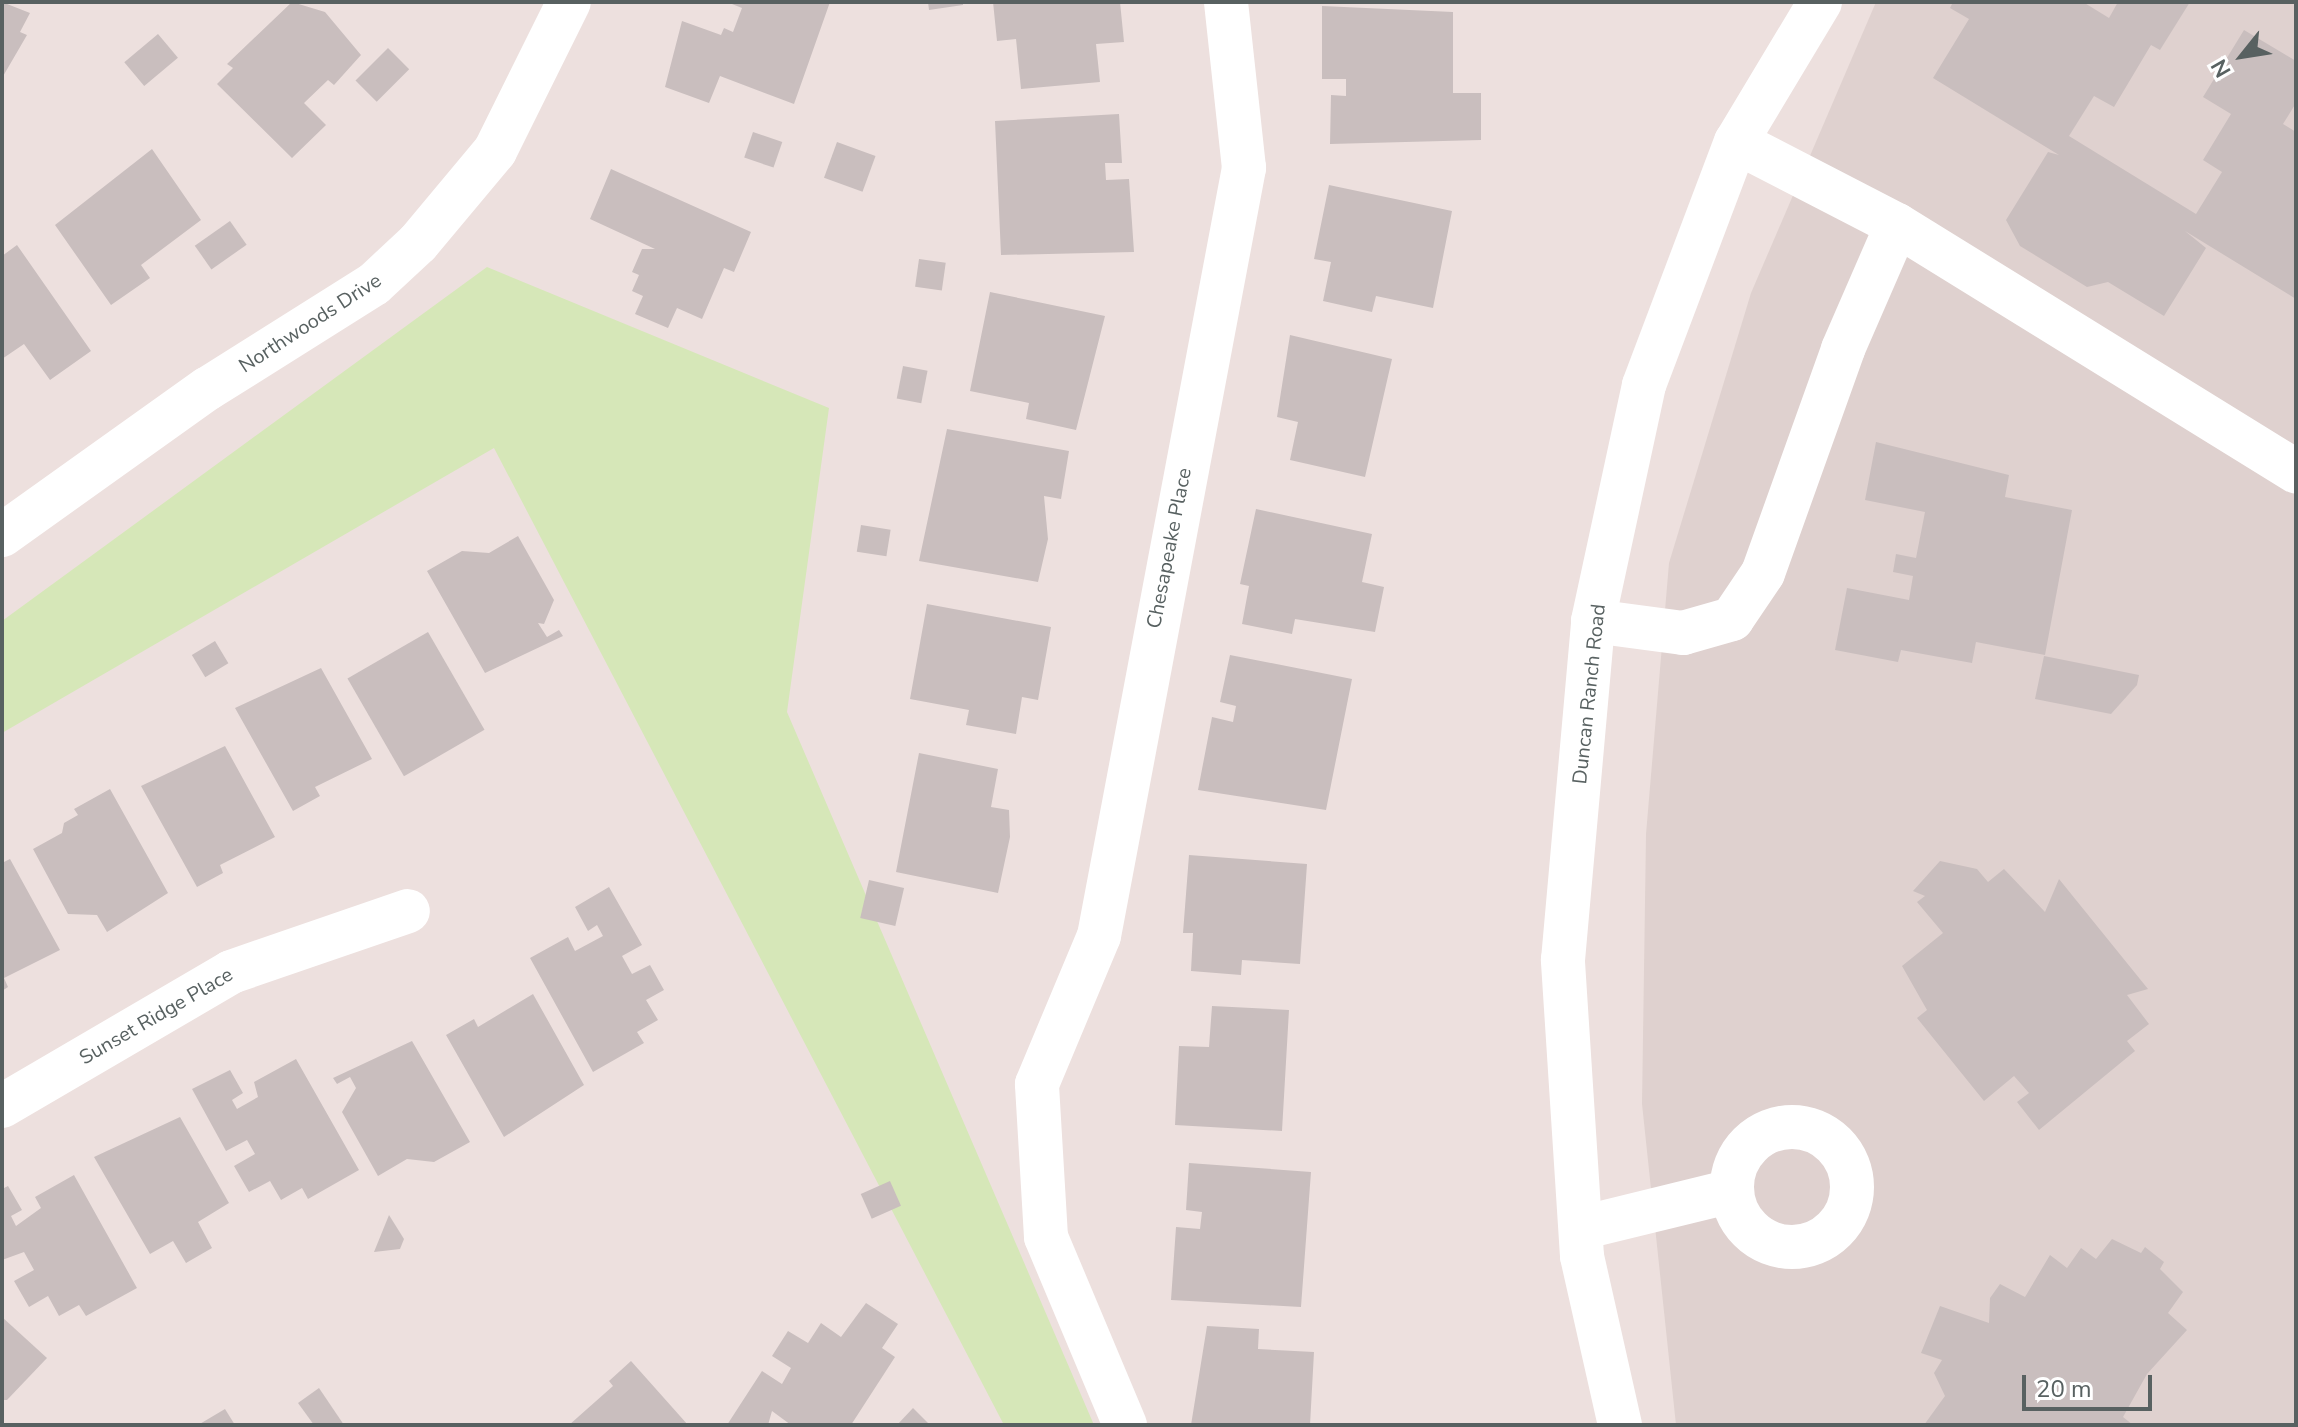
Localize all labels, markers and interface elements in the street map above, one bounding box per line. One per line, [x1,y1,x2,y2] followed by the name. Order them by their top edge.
[2202,16,2282,96] north arrow
[2204,53,2238,83] text: N
[234,268,386,378] street label: Northwoods Drive
[1142,466,1196,630] street label: Chesapeake Place
[1568,603,1610,785] street label: Duncan Ranch Road
[75,962,237,1070] street label: Sunset Ridge Place
[2026,1359,2156,1409] scale bar
[2036,1373,2092,1405] text: 20 m

